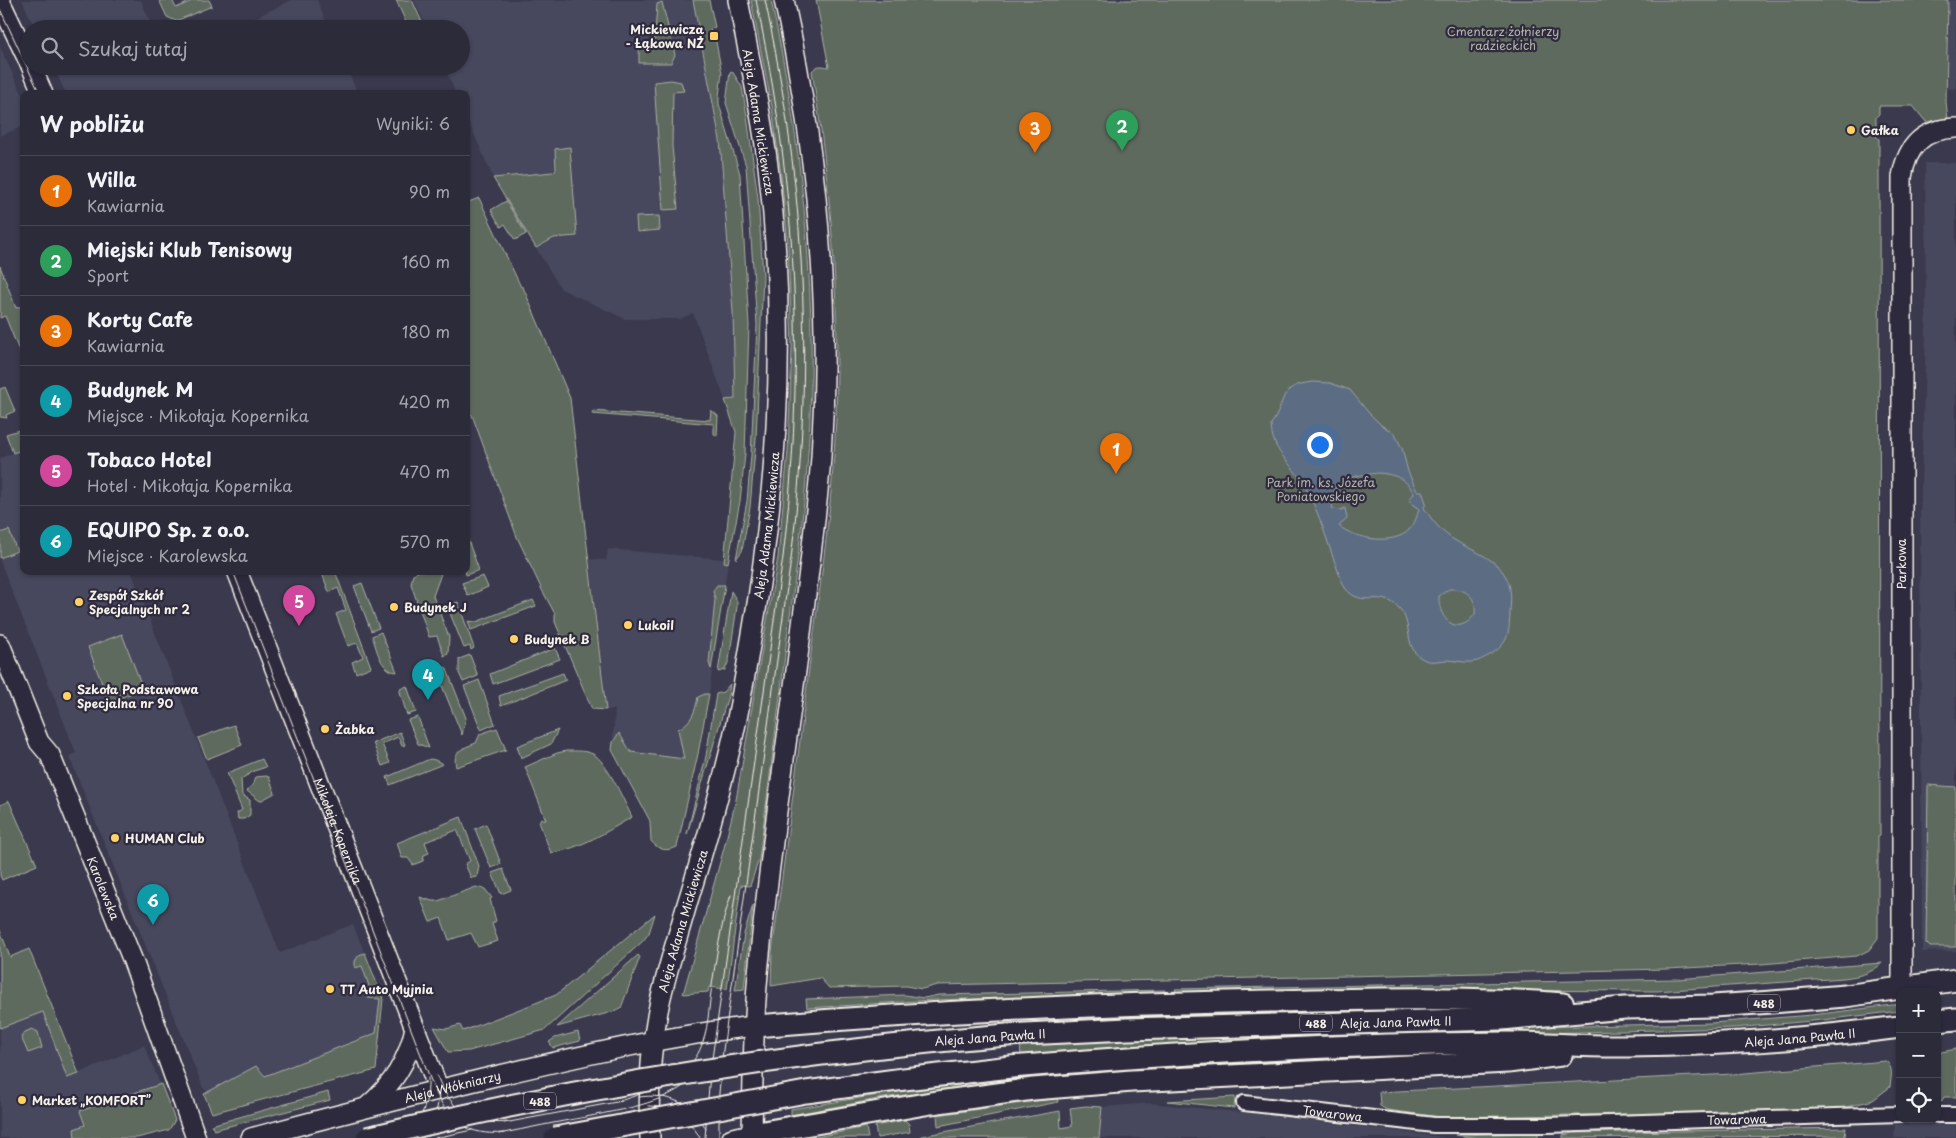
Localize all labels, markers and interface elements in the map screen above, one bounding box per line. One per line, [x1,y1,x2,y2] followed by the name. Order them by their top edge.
[20,20,470,75] search box
[626,20,704,52] place label: Mickiewicza - Łąkowa NŻ
[1447,22,1559,54] park label: Cmentarz żołnierzy radzieckich
[708,30,720,42] marker: Mickiewicza - Łąkowa NŻ
[38,34,66,62] icon: search
[78,34,188,62] text: Szukaj tutaj
[739,48,779,197] street label: Aleja Adama Mickiewicza
[40,107,145,139] text: W pobliżu
[1106,110,1138,151] pin: 2
[376,111,450,135] text: Wyniki: 6
[1019,112,1051,153] pin: 3
[1861,121,1899,139] place label: Gałka
[1845,124,1857,136] marker: Gałka
[87,165,137,193] text: Willa
[52,179,60,203] text: 1
[409,179,450,203] text: 90 m
[87,193,165,217] text: Kawiarnia
[87,235,292,263] text: Miejski Klub Tenisowy
[50,249,62,273] text: 2
[402,249,450,273] text: 160 m
[87,263,129,287] text: Sport
[87,305,193,333] text: Korty Cafe
[51,319,61,343] text: 3
[402,319,450,343] text: 180 m
[87,333,165,357] text: Kawiarnia
[87,375,193,403] text: Budynek M
[51,389,61,413] text: 4
[399,389,450,413] text: 420 m
[87,403,309,427] text: Miejsce · Mikołaja Kopernika
[1307,432,1333,458] your location
[1100,433,1132,474] pin: 1
[87,445,211,473] text: Tobaco Hotel
[749,451,783,600] street label: Aleja Adama Mickiewicza
[51,459,61,483] text: 5
[400,459,450,483] text: 470 m
[87,473,292,497] text: Hotel · Mikołaja Kopernika
[1267,473,1376,505] park label: Park im. ks. Józefa Poniatowskiego
[87,515,250,543] text: EQUIPO Sp. z o.o.
[50,529,62,553] text: 6
[399,529,450,553] text: 570 m
[1892,538,1910,589] street label: Parkowa
[87,543,248,567] text: Miejsce · Karolewska
[283,585,315,626] pin: 5
[89,586,190,618] place label: Zespół Szkół Specjalnych nr 2
[73,596,85,608] marker: Zespół Szkół Specjalnych nr 2
[404,598,467,616] place label: Budynek J
[388,601,400,613] marker: Budynek J
[638,616,674,634] place label: Lukoil
[622,619,634,631] marker: Lukoil
[524,630,589,648] place label: Budynek B
[508,633,520,645] marker: Budynek B
[412,659,444,700] pin: 4
[77,680,199,712] place label: Szkoła Podstawowa Specjalna nr 90
[61,690,73,702] marker: Szkoła Podstawowa Specjalna nr 90
[335,720,375,738] place label: Żabka
[319,723,331,735] marker: Żabka
[309,775,367,887] street label: Mikołaja Kopernika
[125,829,205,847] place label: HUMAN Club
[109,832,121,844] marker: HUMAN Club
[653,847,712,994] street label: Aleja Adama Mickiewicza
[83,854,125,923] street label: Karolewska
[137,884,169,925] pin: 6
[340,980,434,998] place label: TT Auto Myjnia
[324,983,336,995] marker: TT Auto Myjnia
[1896,988,1941,1123] map controls
[1896,988,1941,1033] button: +
[1748,994,1780,1011] road number: 488
[1340,1011,1452,1032] street label: Aleja Jana Pawła II
[1300,1014,1332,1032] road number: 488
[1744,1023,1856,1051] street label: Aleja Jana Pawła II
[934,1024,1046,1050] street label: Aleja Jana Pawła II
[1896,1033,1941,1078] button: −
[402,1066,503,1107] street label: Aleja Włókniarzy
[1896,1078,1941,1123] button: locate
[32,1091,151,1109] place label: Market „KOMFORT”
[524,1092,556,1110] road number: 488
[16,1094,28,1106] marker: Market „KOMFORT”
[1302,1101,1364,1126] street label: Towarowa
[1706,1109,1767,1129] street label: Towarowa

